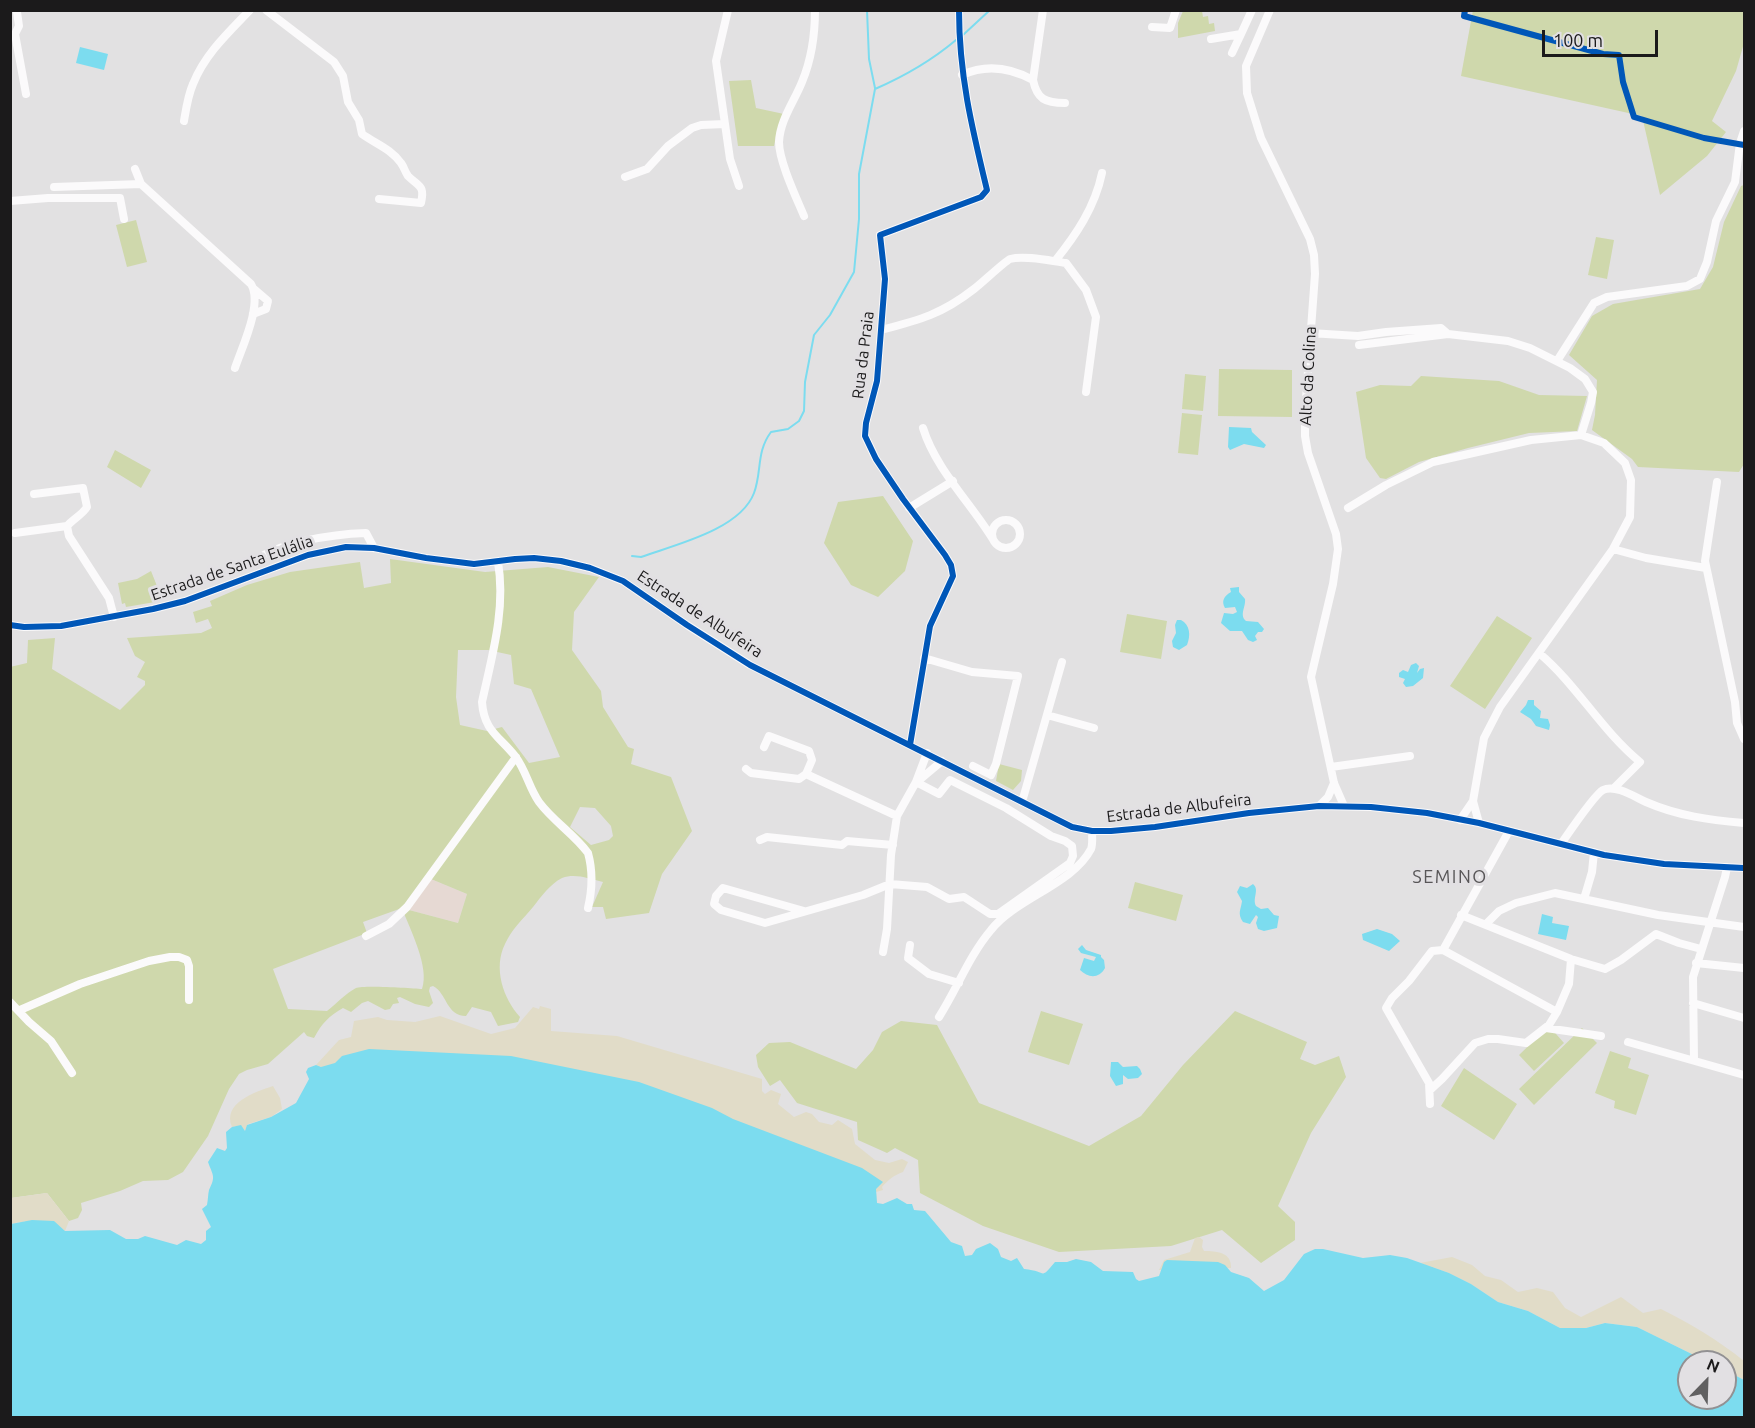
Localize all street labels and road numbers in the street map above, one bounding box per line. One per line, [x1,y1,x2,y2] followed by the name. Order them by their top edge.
[848,310,878,400] street label: Rua da Praia
[1296,326,1320,426] street label: Alto da Colina
[148,531,316,605] street label: Estrada de Santa Eulália
[634,566,766,662] street label: Estrada de Albufeira
[1106,790,1252,826] street label: Estrada de Albufeira

